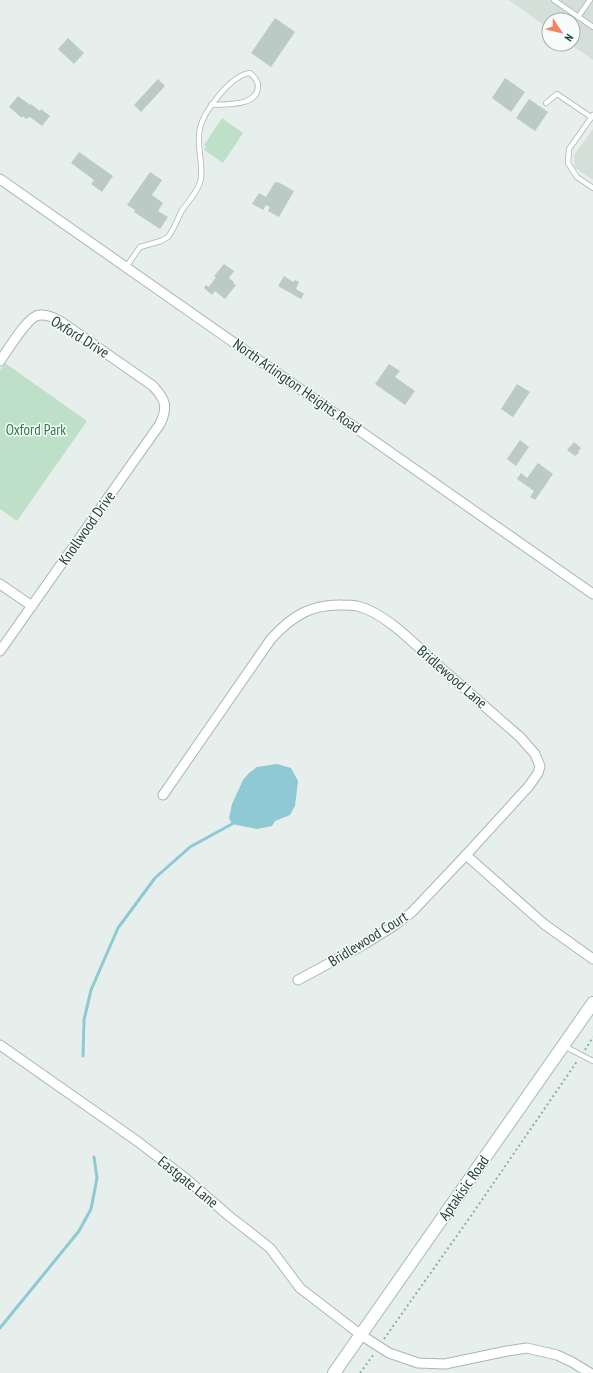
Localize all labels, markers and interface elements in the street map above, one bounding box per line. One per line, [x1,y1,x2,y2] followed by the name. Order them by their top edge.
[541,12,581,52] north arrow
[562,31,577,44] text: N
[48,311,113,362] street label: Oxford Drive
[229,334,365,437] street label: North Arlington Heights Road
[6,420,66,439] park label: Oxford Park
[54,487,119,568] street label: Knollwood Drive
[413,641,491,712] street label: Bridlewood Lane
[325,907,411,970] street label: Bridlewood Court
[154,1152,222,1212] street label: Eastgate Lane
[434,1152,493,1224] street label: Aptakisic Road

